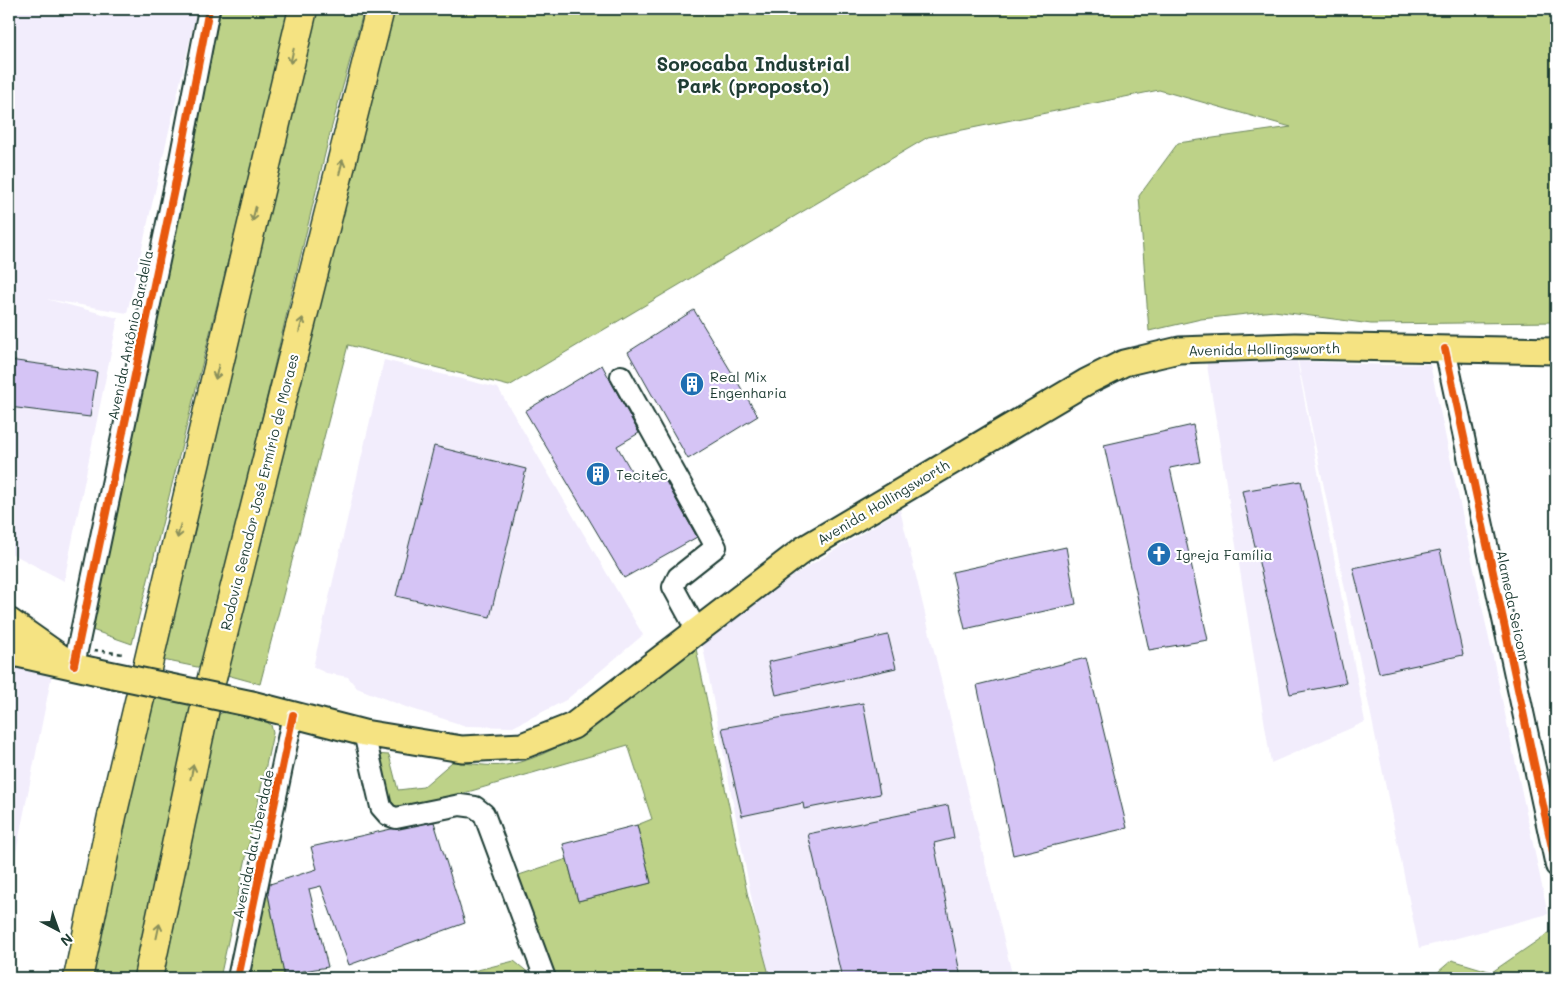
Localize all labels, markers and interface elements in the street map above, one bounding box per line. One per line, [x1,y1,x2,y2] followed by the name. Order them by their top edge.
[287,48,296,64] one-way arrow
[656,51,850,98] district label: Sorocaba Industrial Park (proposto)
[336,160,346,176] one-way arrow
[249,206,258,222] one-way arrow
[103,248,157,422] street label: Avenida Antônio Bardella
[297,317,306,333] one-way arrow
[1188,338,1340,360] street label: Avenida Hollingsworth
[215,352,303,632] street label: Rodovia Senador José Ermírio de Moraes
[212,364,221,380] one-way arrow
[710,367,787,402] place label: Real Mix Engenharia
[679,371,705,397] building icon: Real Mix Engenharia
[813,455,953,549] street label: Avenida Hollingsworth
[585,461,611,487] building icon: Tecitec
[616,465,668,484] place label: Tecitec
[174,522,183,538] one-way arrow
[1146,541,1172,567] church icon: Igreja Família
[1176,545,1272,564] place label: Igreja Família
[1492,548,1534,662] street label: Alameda Seicom
[188,764,197,780] one-way arrow
[228,768,278,920] street label: Avenida da Liberdade
[32,904,82,954] north arrow
[154,923,164,939] one-way arrow
[57,930,77,951] text: N

